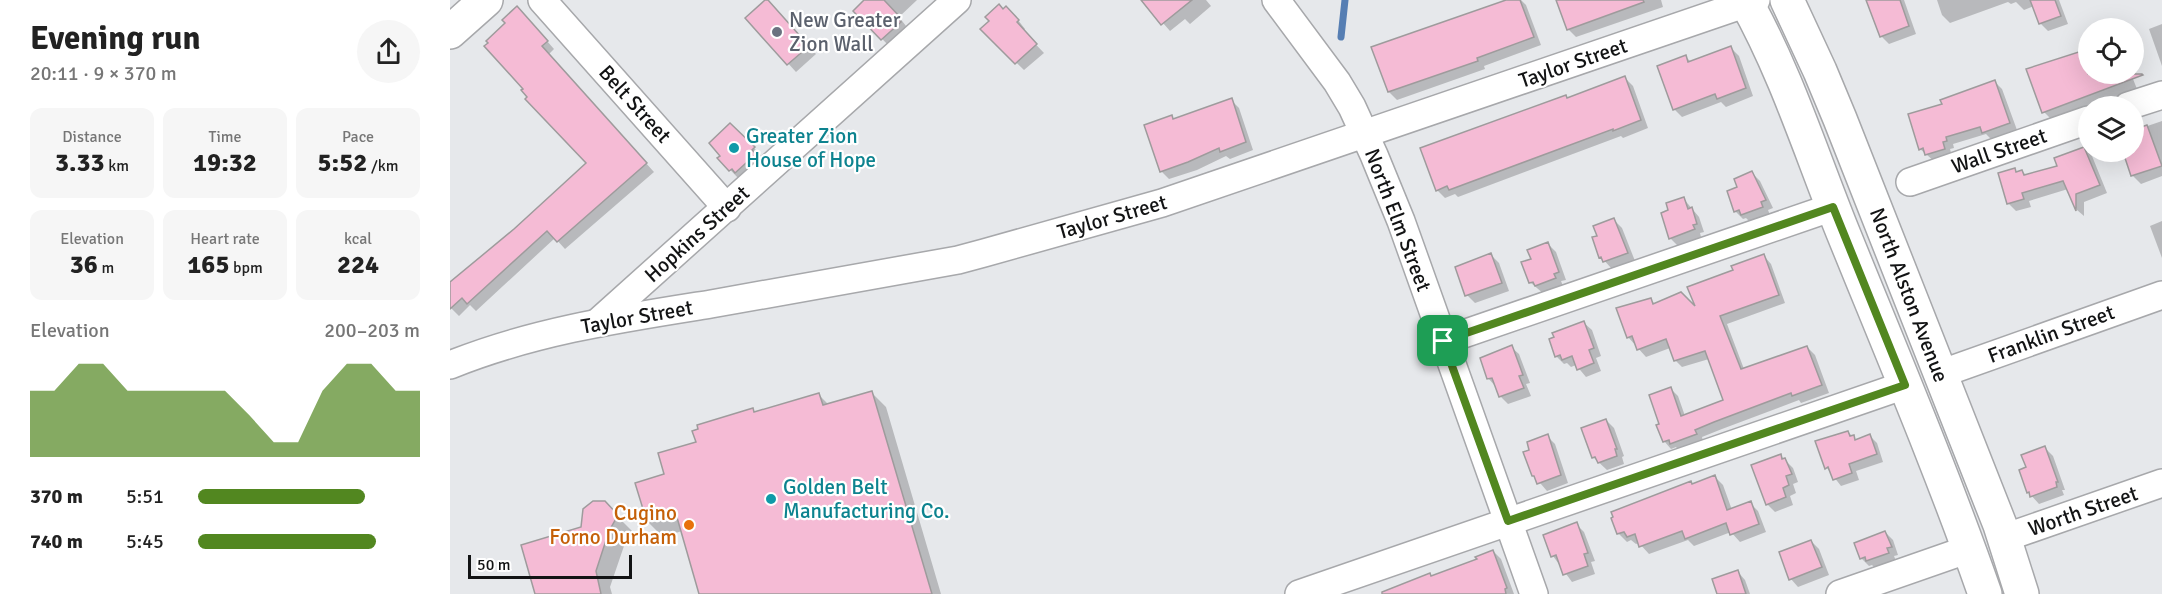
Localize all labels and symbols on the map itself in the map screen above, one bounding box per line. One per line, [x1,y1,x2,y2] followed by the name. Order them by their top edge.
[789,7,901,57] place label: New Greater Zion Wall
[770,25,784,39] marker: New Greater Zion Wall
[1515,32,1631,94] street label: Taylor Street
[593,60,677,148] street label: Belt Street
[746,123,876,173] place label: Greater Zion House of Hope
[1948,123,2050,179] street label: Wall Street
[727,141,741,155] marker: Greater Zion House of Hope
[1359,145,1437,295] street label: North Elm Street
[639,180,755,288] street label: Hopkins Street
[1054,189,1170,245] street label: Taylor Street
[1864,204,1954,386] street label: North Alston Avenue
[579,294,695,340] street label: Taylor Street
[1984,299,2118,369] street label: Franklin Street
[1417,315,1468,366] pin
[783,474,950,524] place label: Golden Belt Manufacturing Co.
[2025,480,2141,542] street label: Worth Street
[764,492,778,506] marker: Golden Belt Manufacturing Co.
[549,500,677,550] place label: Cugino Forno Durham
[682,518,696,532] marker: Cugino Forno Durham
[468,552,632,580] scale bar

